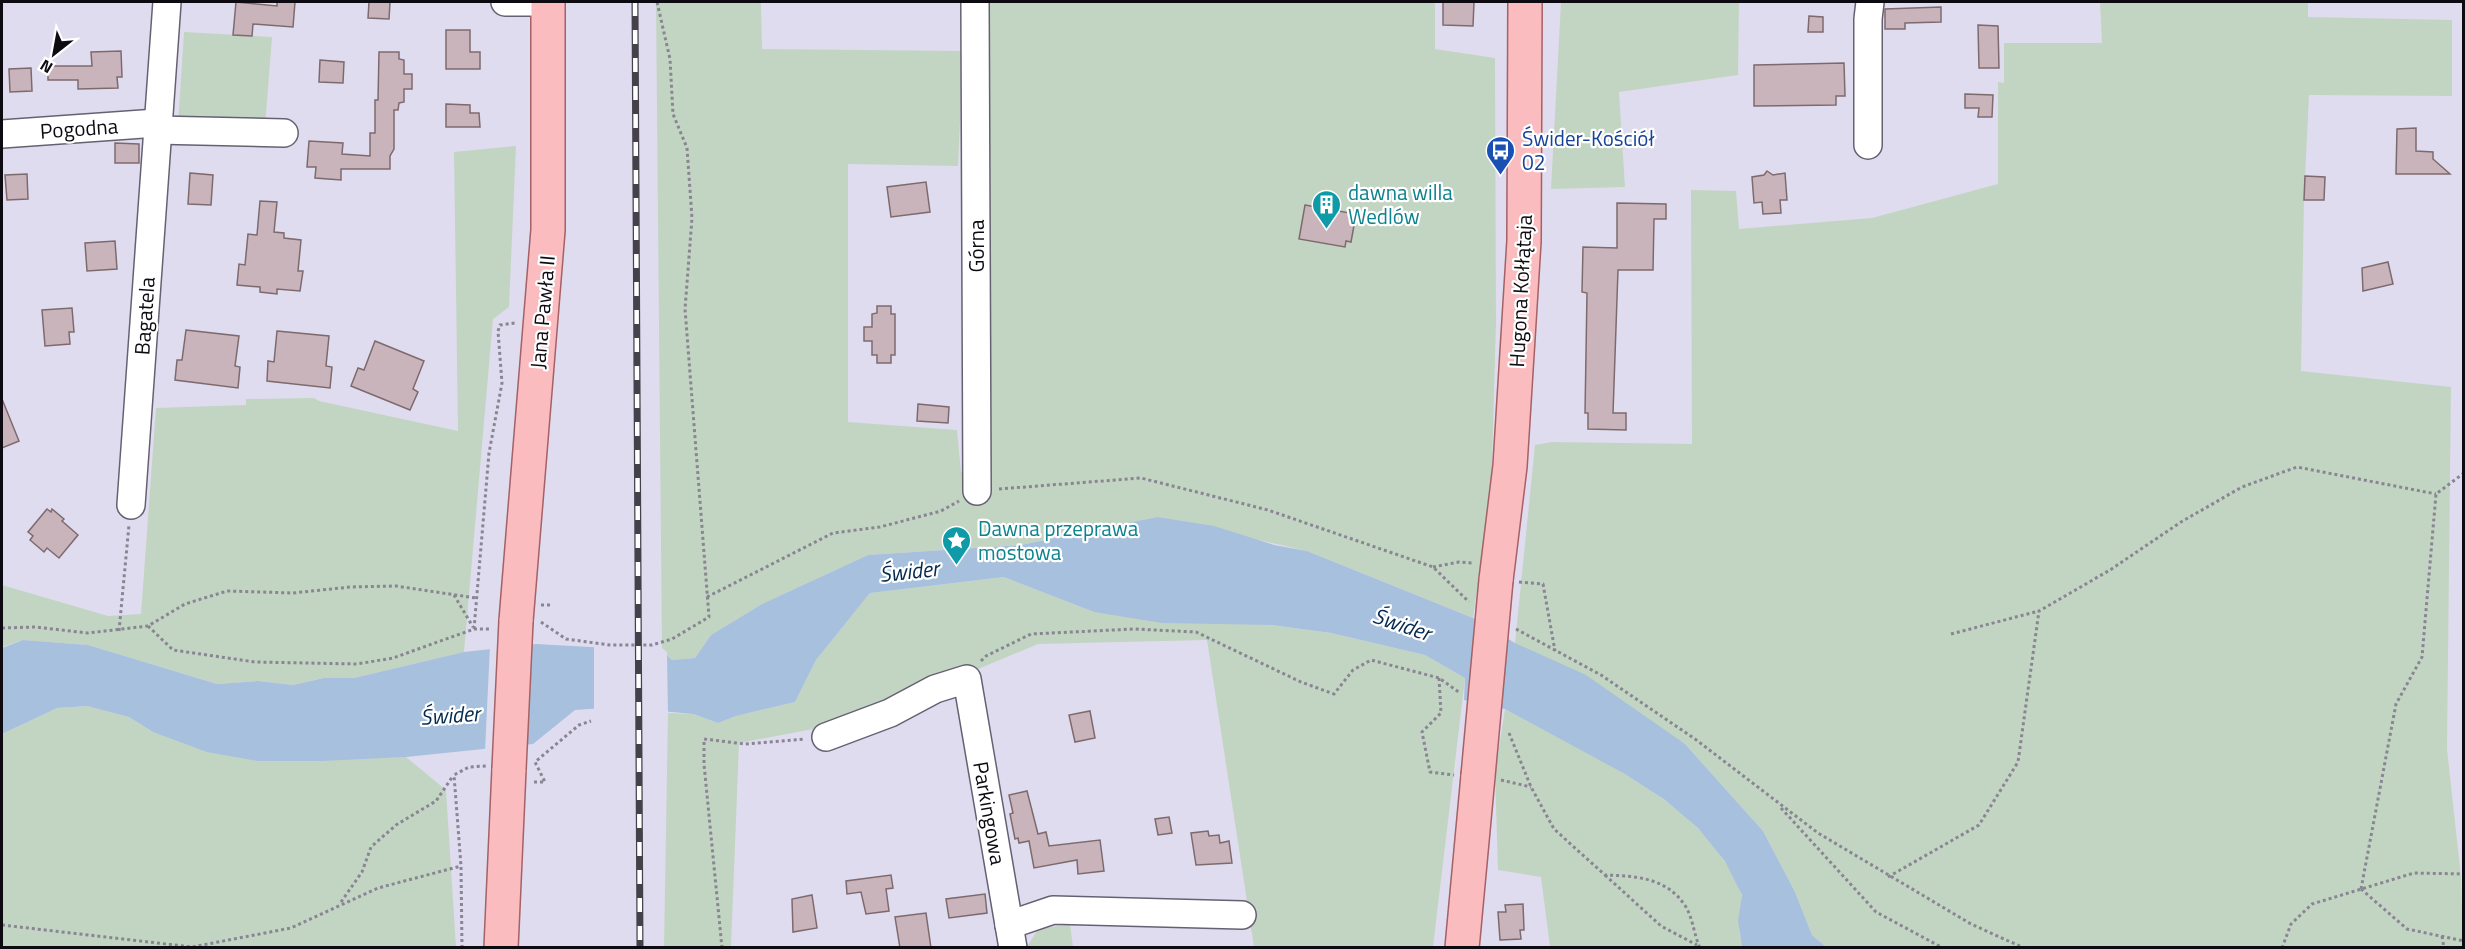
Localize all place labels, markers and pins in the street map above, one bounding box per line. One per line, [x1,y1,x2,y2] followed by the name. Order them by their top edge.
[1522,122,1655,178] place label: Świder-Kościół 02
[1485,134,1517,176] bus stop icon: Świder-Kościół 02
[1348,176,1453,232] place label: dawna willa Wedlów
[1311,188,1343,230] building icon: dawna willa Wedlów
[978,512,1139,568] place label: Dawna przeprawa mostowa
[941,524,973,566] place icon: Dawna przeprawa mostowa

